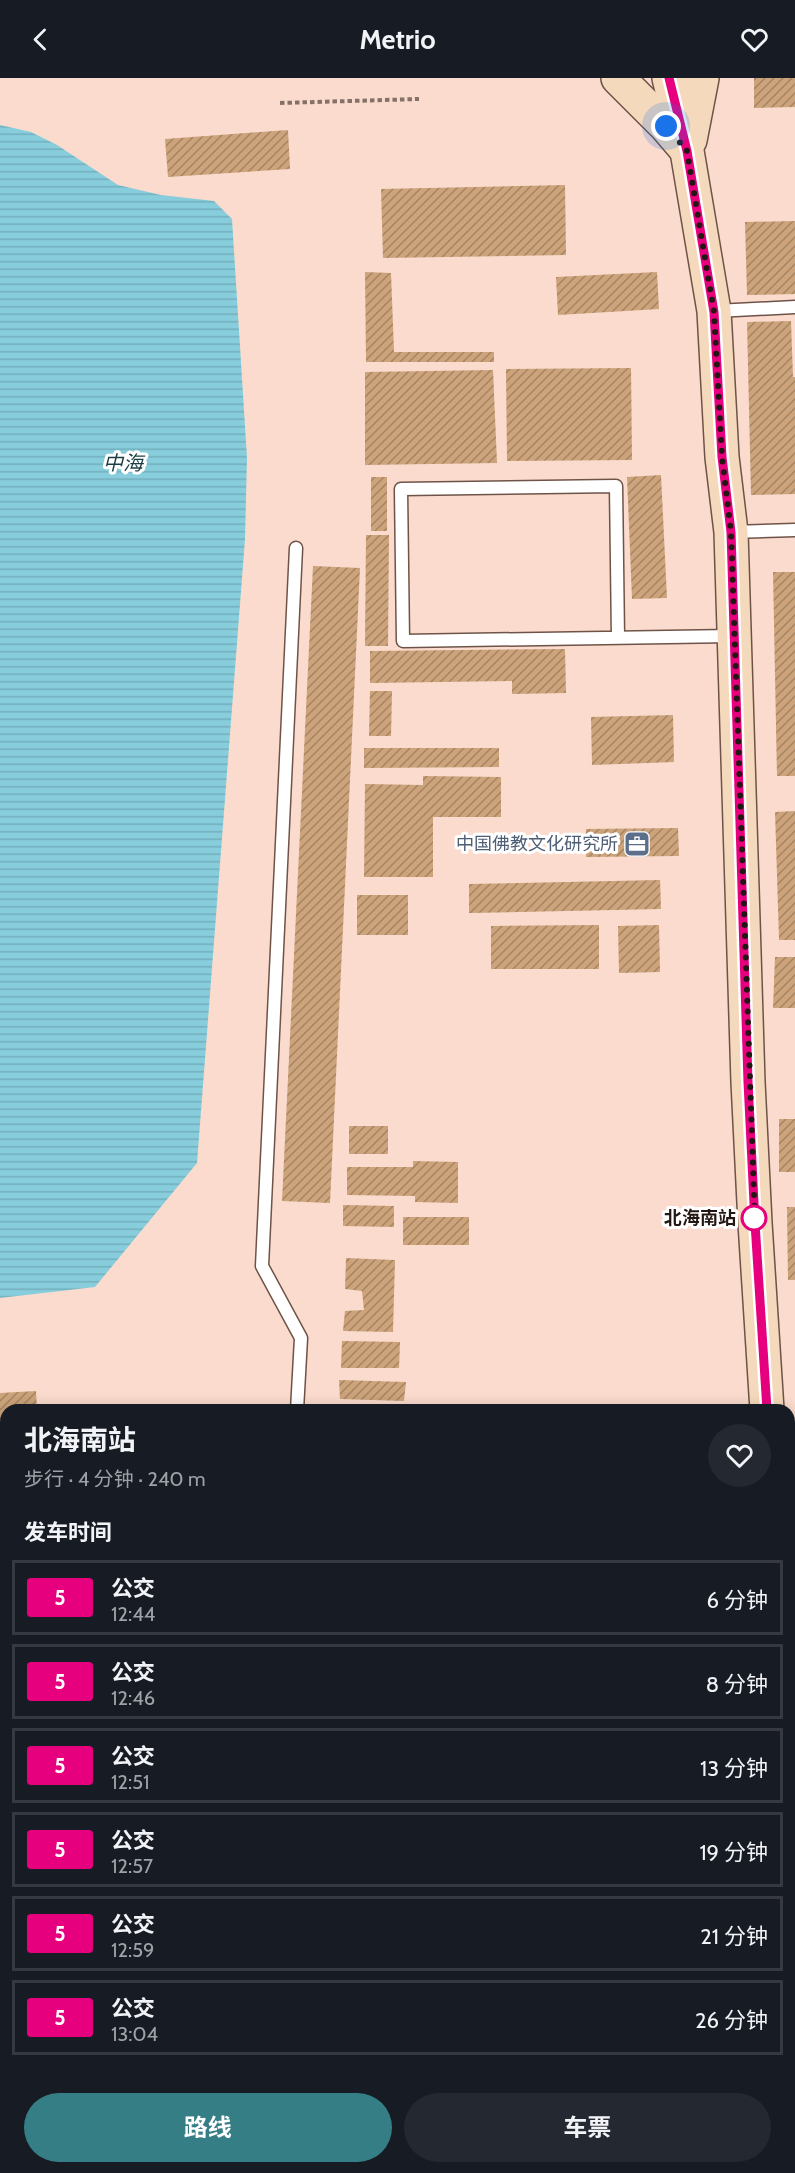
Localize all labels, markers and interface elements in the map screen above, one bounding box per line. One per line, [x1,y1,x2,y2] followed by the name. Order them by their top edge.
[24,23,57,56] icon: back
[359,23,436,56] text: Metrio
[738,23,771,56] icon: heart
[651,111,681,141] your location
[103,451,146,475] water label: 中海
[622,829,652,859] office icon: 中国佛教文化研究所
[456,833,618,855] place label: 中国佛教文化研究所
[741,1205,767,1231] marker: 北海南站
[664,1207,736,1229] place label: 北海南站
[24,1423,136,1457] text: 北海南站
[708,1424,771,1487] button: heart
[24,1467,206,1491] text: 步行 · 4 分钟 · 240 m
[24,1519,112,1546] text: 发车时间
[111,1575,155,1602] text: 公交
[54,1585,66,1610] text: 5
[707,1587,768,1614] text: 6 分钟
[111,1602,155,1626] text: 12:44
[111,1659,155,1686] text: 公交
[54,1669,66,1694] text: 5
[706,1671,768,1698] text: 8 分钟
[111,1686,155,1710] text: 12:46
[111,1743,155,1770] text: 公交
[54,1753,66,1778] text: 5
[700,1755,768,1782] text: 13 分钟
[111,1770,150,1794] text: 12:51
[111,1827,155,1854] text: 公交
[54,1837,66,1862] text: 5
[699,1839,768,1866] text: 19 分钟
[111,1854,153,1878] text: 12:57
[111,1911,155,1938] text: 公交
[54,1921,66,1946] text: 5
[700,1923,768,1950] text: 21 分钟
[111,1938,154,1962] text: 12:59
[111,1995,155,2022] text: 公交
[54,2005,66,2030] text: 5
[695,2007,768,2034] text: 26 分钟
[111,2022,158,2046] text: 13:04
[24,2093,392,2162] button: 路线
[404,2093,771,2162] button: 车票

